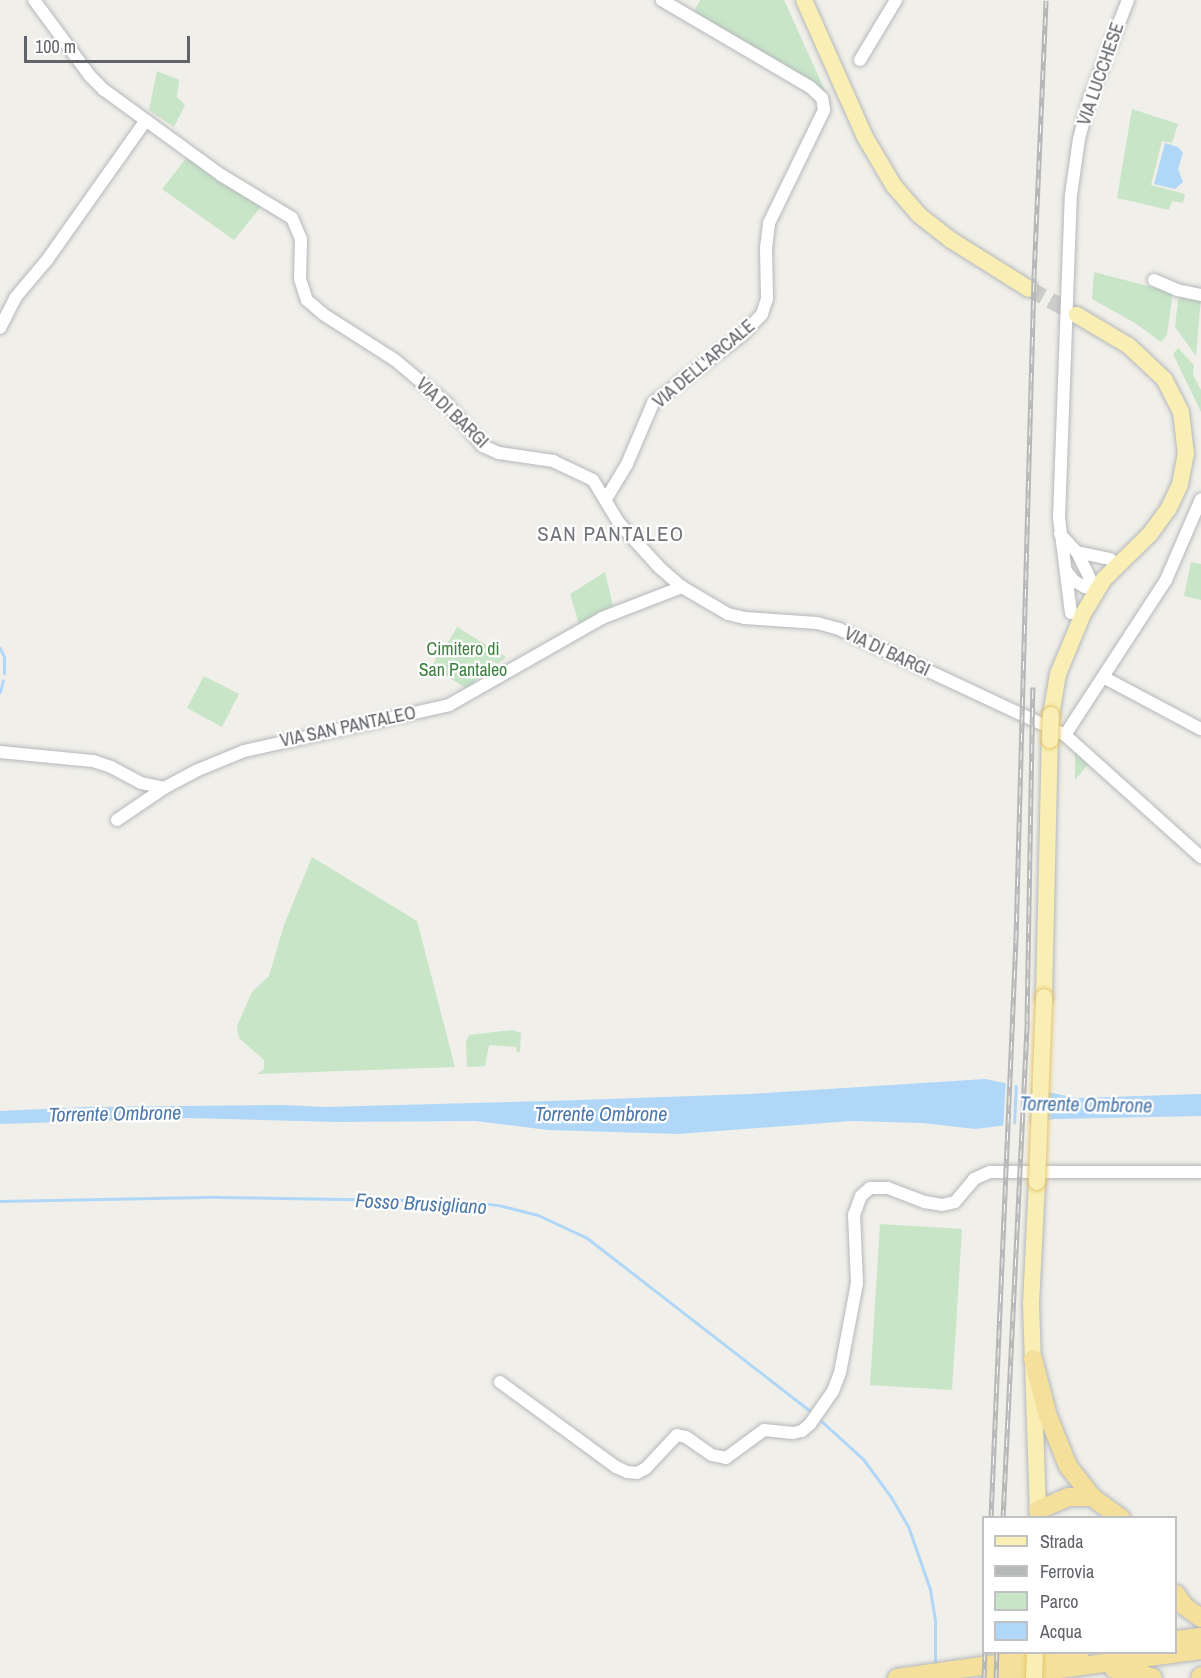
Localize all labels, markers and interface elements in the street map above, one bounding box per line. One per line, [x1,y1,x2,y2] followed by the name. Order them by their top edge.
[1073,19,1129,129] street label: VIA LUCCHESE
[27,24,194,62] scale bar
[35,34,76,59] text: 100 m
[649,315,759,413] street label: VIA DELL'ARCALE
[411,373,493,453] street label: VIA DI BARGI
[537,521,685,547] district label: SAN PANTALEO
[840,623,934,681] street label: VIA DI BARGI
[419,639,507,682] park label: Cimitero di San Pantaleo
[278,702,418,752] street label: VIA SAN PANTALEO
[1019,1091,1153,1117] water label: Torrente Ombrone
[48,1100,182,1126] water label: Torrente Ombrone
[535,1101,667,1125] water label: Torrente Ombrone
[355,1188,487,1218] water label: Fosso Brusigliano
[982,1516,1177,1654] legend
[1040,1529,1084,1554] text: Strada
[1040,1559,1094,1584] text: Ferrovia
[1040,1589,1079,1614] text: Parco
[1040,1619,1082,1644] text: Acqua

